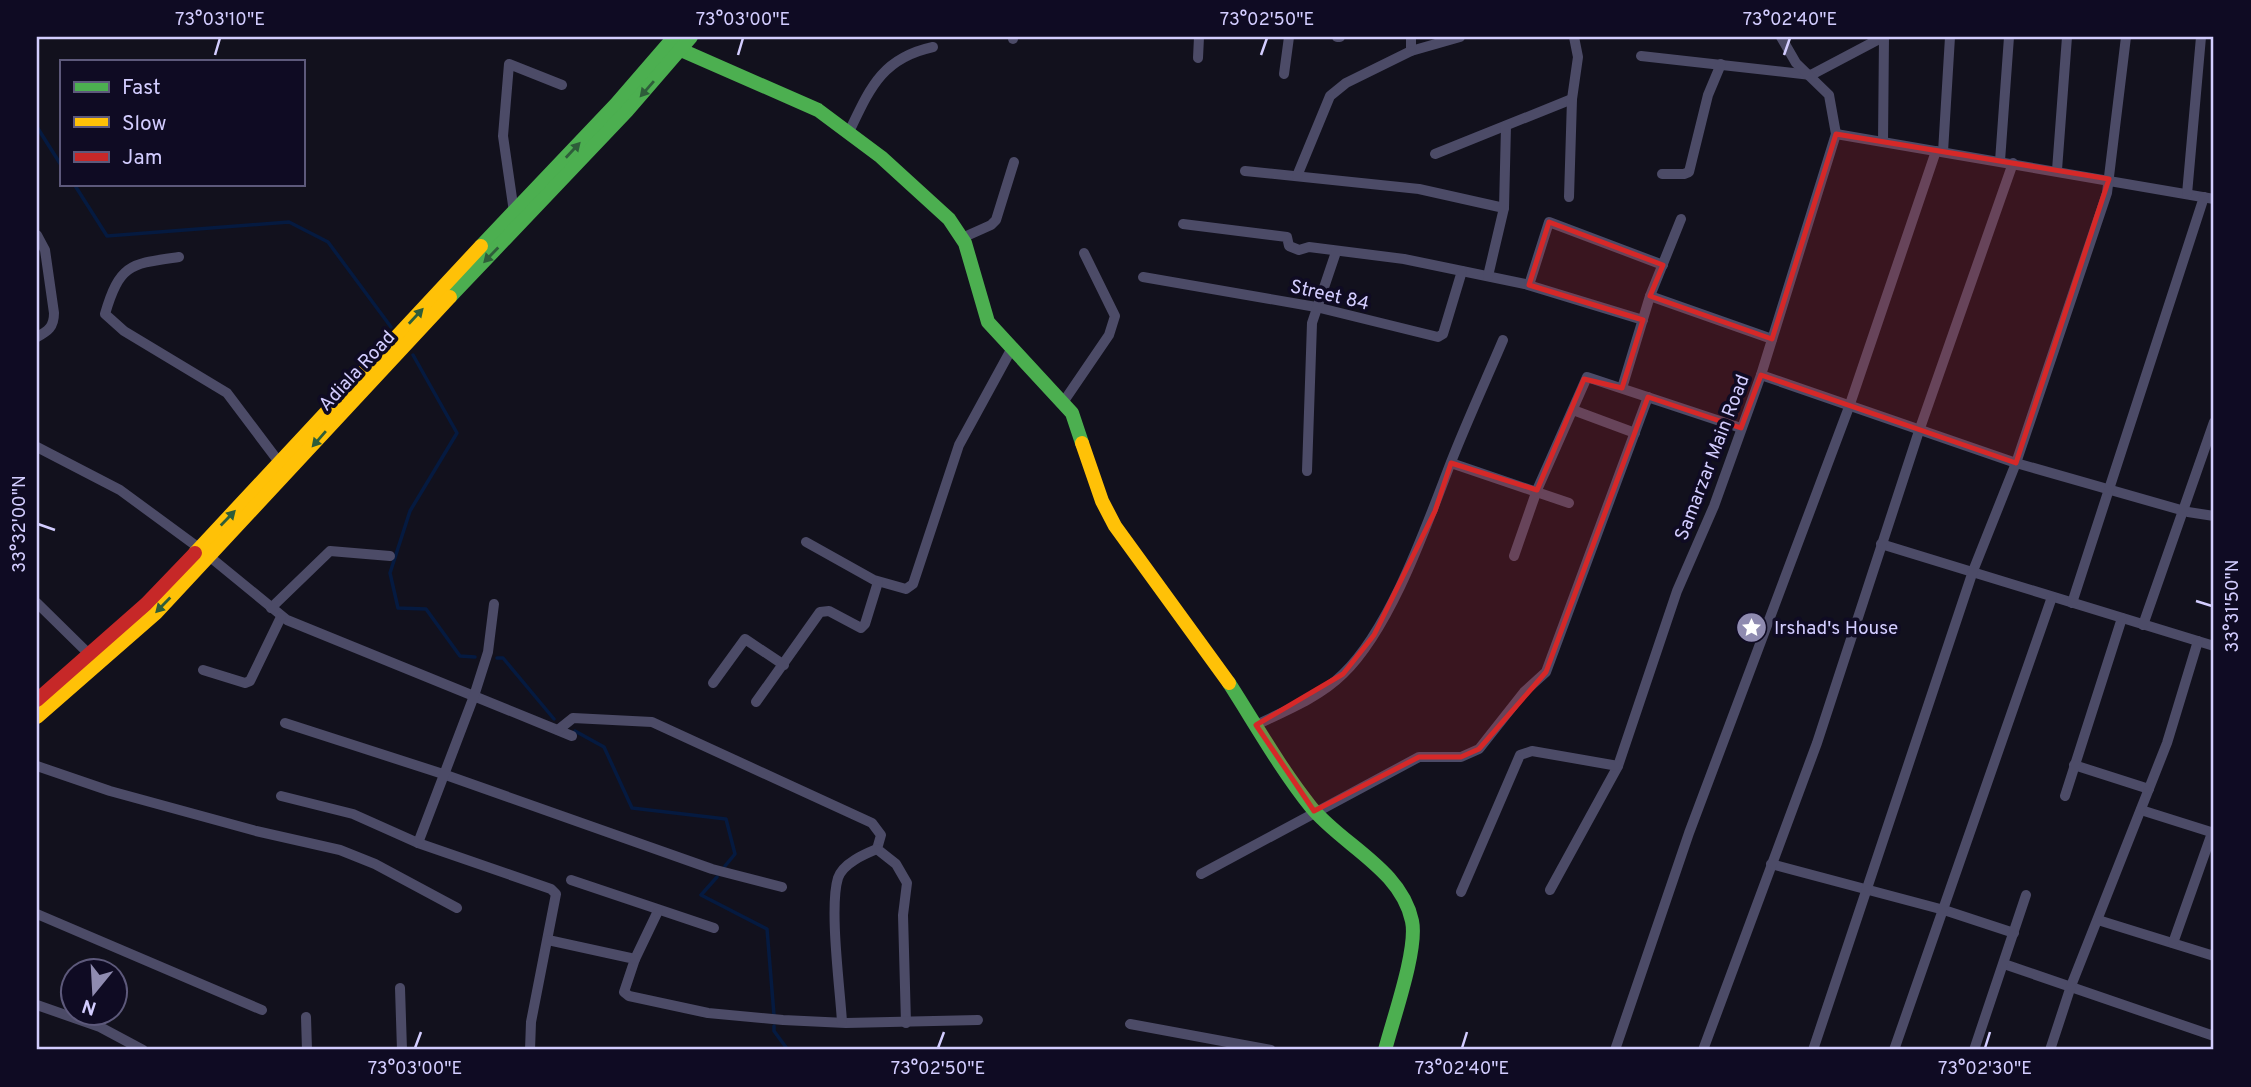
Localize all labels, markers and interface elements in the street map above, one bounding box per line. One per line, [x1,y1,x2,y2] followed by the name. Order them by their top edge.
[175,9,265,32] text: 73°03'10"E
[696,9,790,32] text: 73°03'00"E
[1220,9,1314,32] text: 73°02'50"E
[1743,9,1837,32] text: 73°02'40"E
[60,60,304,186] legend
[122,75,161,102] text: Fast
[639,80,655,98] one-way arrow
[122,111,167,138] text: Slow
[564,142,581,159] one-way arrow
[122,145,163,172] text: Jam
[484,246,500,263] one-way arrow
[1288,275,1371,317] street label: Street 84
[408,307,424,324] one-way arrow
[314,326,401,417] street label: Adiala Road
[1670,371,1756,544] street label: Samarzar Main Road
[311,430,327,448] one-way arrow
[9,475,32,573] text: 33°32'00"N
[220,510,237,527] one-way arrow
[2222,559,2245,653] text: 33°31'50"N
[156,596,172,613] one-way arrow
[1734,610,1768,644] place icon: Irshad's House
[1774,617,1898,641] place label: Irshad's House
[60,958,130,1028] north arrow
[79,993,100,1020] text: N
[368,1058,462,1081] text: 73°03'00"E
[891,1058,985,1081] text: 73°02'50"E
[1415,1058,1509,1081] text: 73°02'40"E
[1938,1058,2032,1081] text: 73°02'30"E

